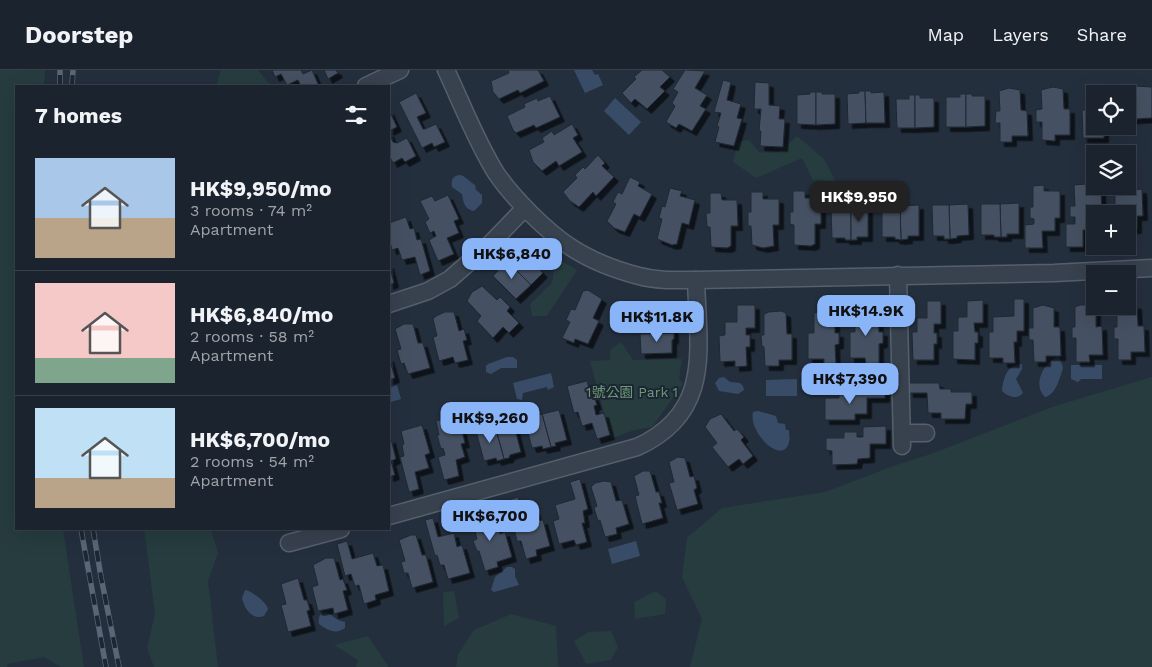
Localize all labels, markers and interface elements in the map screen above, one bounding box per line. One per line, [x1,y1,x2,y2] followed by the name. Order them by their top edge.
[25,21,133,49] text: Doorstep
[927,24,964,45] text: Map
[992,24,1049,45] text: Layers
[1077,24,1127,45] text: Share
[1086,85,1136,315] map controls
[1086,85,1136,135] button: locate
[342,101,370,129] icon: filters
[35,103,122,128] text: 7 homes
[1086,145,1136,195] button: layers
[190,176,332,201] text: HK$9,950/mo
[75,178,135,238] icon: home
[807,180,911,223] pin: HK$9,950
[821,187,897,206] text: HK$9,950
[190,201,312,220] text: 3 rooms · 74 m²
[1086,205,1136,255] button: +
[190,220,273,239] text: Apartment
[460,238,564,280] pin: HK$6,840
[473,244,551,263] text: HK$6,840
[1086,265,1136,315] button: −
[814,294,918,337] pin: HK$14.9K
[605,300,709,343] pin: HK$11.8K
[828,301,904,320] text: HK$14.9K
[190,302,333,327] text: HK$6,840/mo
[75,303,135,363] icon: home
[621,307,693,326] text: HK$11.8K
[190,327,314,346] text: 2 rooms · 58 m²
[190,346,273,365] text: Apartment
[798,362,902,405] pin: HK$7,390
[813,369,888,388] text: HK$7,390
[586,384,678,400] park label: 1號公園 Park 1
[438,402,542,444] pin: HK$9,260
[452,408,529,427] text: HK$9,260
[190,427,330,452] text: HK$6,700/mo
[75,428,135,488] icon: home
[190,452,314,471] text: 2 rooms · 54 m²
[190,471,273,490] text: Apartment
[438,500,542,542] pin: HK$6,700
[452,506,528,525] text: HK$6,700

